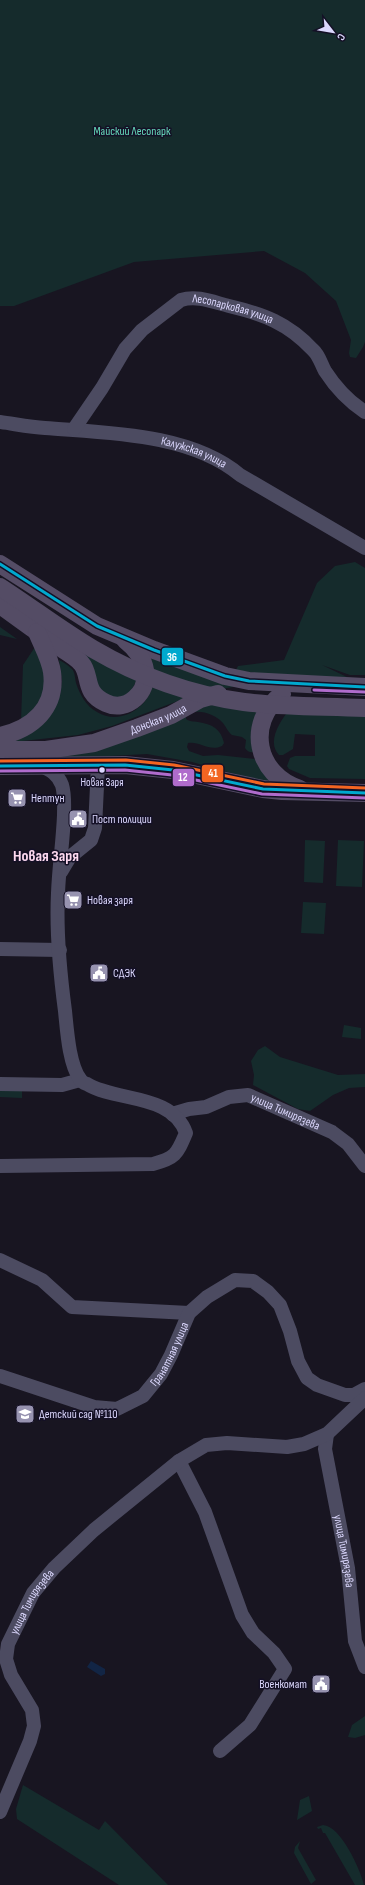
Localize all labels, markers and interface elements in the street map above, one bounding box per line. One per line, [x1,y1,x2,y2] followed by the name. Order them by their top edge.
[313,12,353,52] north arrow
[334,31,348,43] text: С
[93,124,171,139] park label: Майский Лесопарк
[191,291,276,328] street label: Лесопарковая улица
[160,433,230,472] street label: Калужская улица
[161,647,184,666] line badge: 36
[167,651,177,664] text: 36
[128,701,190,738] street label: Донская улица
[201,764,224,783] line badge: 41
[97,765,107,775] marker: Новая Заря
[208,767,218,780] text: 41
[172,768,195,787] line badge: 12
[178,771,188,784] text: 12
[81,776,123,789] place label: Новая Заря
[6,787,28,809] supermarket icon: Нептун
[31,791,64,806] place label: Нептун
[67,808,89,830] public building icon: Пост полиции
[92,812,152,827] place label: Пост полиции
[13,847,79,866] district label: Новая Заря
[62,889,84,911] supermarket icon: Новая заря
[87,893,133,908] place label: Новая заря
[88,962,110,984] public building icon: СДЭК
[113,966,136,981] place label: СДЭК
[249,1090,322,1134] street label: улица Тимирязева
[147,1320,192,1390] street label: Гранатная улица
[14,1403,36,1425] school or university icon: Детский сад №110
[39,1407,117,1422] place label: Детский сад №110
[330,1513,357,1589] street label: улица Тимирязева
[7,1566,58,1637] street label: улица Тимирязева
[310,1673,332,1695] public building icon: Военкомат
[259,1677,307,1692] place label: Военкомат

